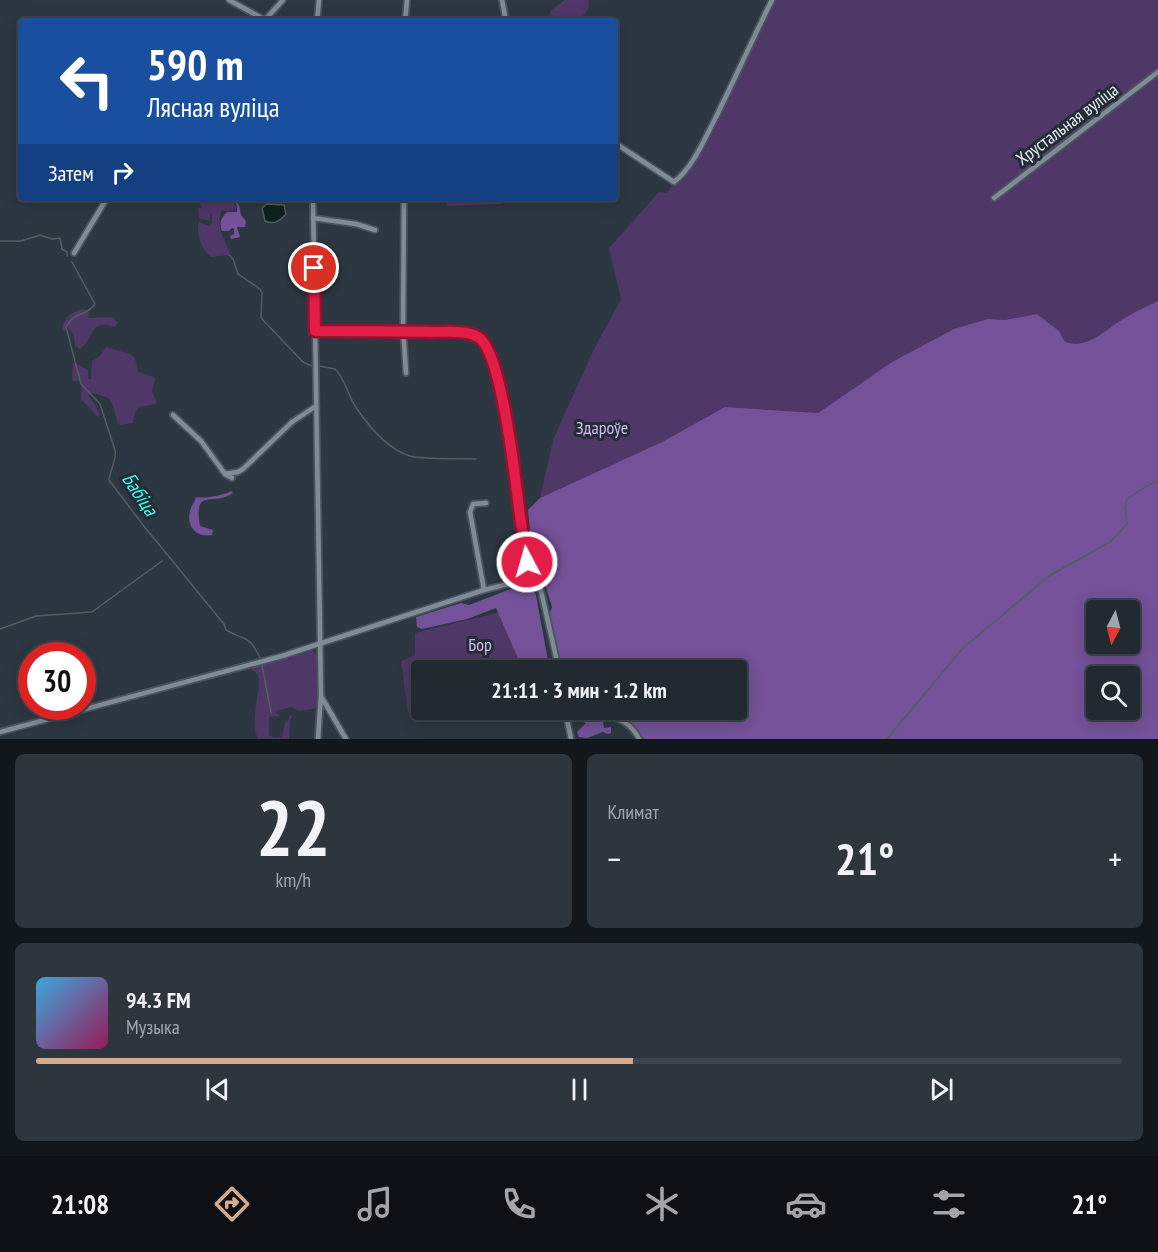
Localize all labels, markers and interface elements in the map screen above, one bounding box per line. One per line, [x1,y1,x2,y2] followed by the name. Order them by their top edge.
[147,37,244,92] text: 590 m
[48,42,126,120] icon: left
[1011,78,1123,170] street label: Хрустальная вуліца
[147,90,280,124] text: Лясная вуліца
[106,156,139,189] icon: right
[48,159,94,187] text: Затем
[288,242,339,293] pin
[297,251,330,284] icon: arrive
[576,416,628,439] park label: Здароўе
[116,467,164,521] water label: Бабіца
[495,530,559,594] position arrow
[1086,600,1140,654] north arrow
[1086,600,1140,720] map controls
[468,633,492,656] park label: Бор
[18,642,96,720] speed limit sign: 30
[1086,666,1140,720] button: search
[491,676,667,704] text: 21:11 · 3 мин · 1.2 km
[256,777,331,878] text: 22
[608,799,659,825] text: Климат
[835,829,894,887] text: 21°
[608,837,621,880] text: −
[1108,837,1122,880] text: +
[276,867,311,893] text: km/h
[126,986,191,1014] text: 94.3 FM
[126,1014,180,1040] text: Музыка
[201,1073,234,1106] icon: previous
[563,1073,596,1106] icon: pause
[925,1073,958,1106] icon: next
[211,1183,253,1225] icon: directions
[354,1183,396,1225] icon: music
[498,1183,540,1225] icon: phone
[641,1183,683,1225] icon: climate
[785,1183,827,1225] icon: car
[928,1183,970,1225] icon: filters
[51,1187,109,1221] text: 21:08
[1072,1187,1107,1221] text: 21°

